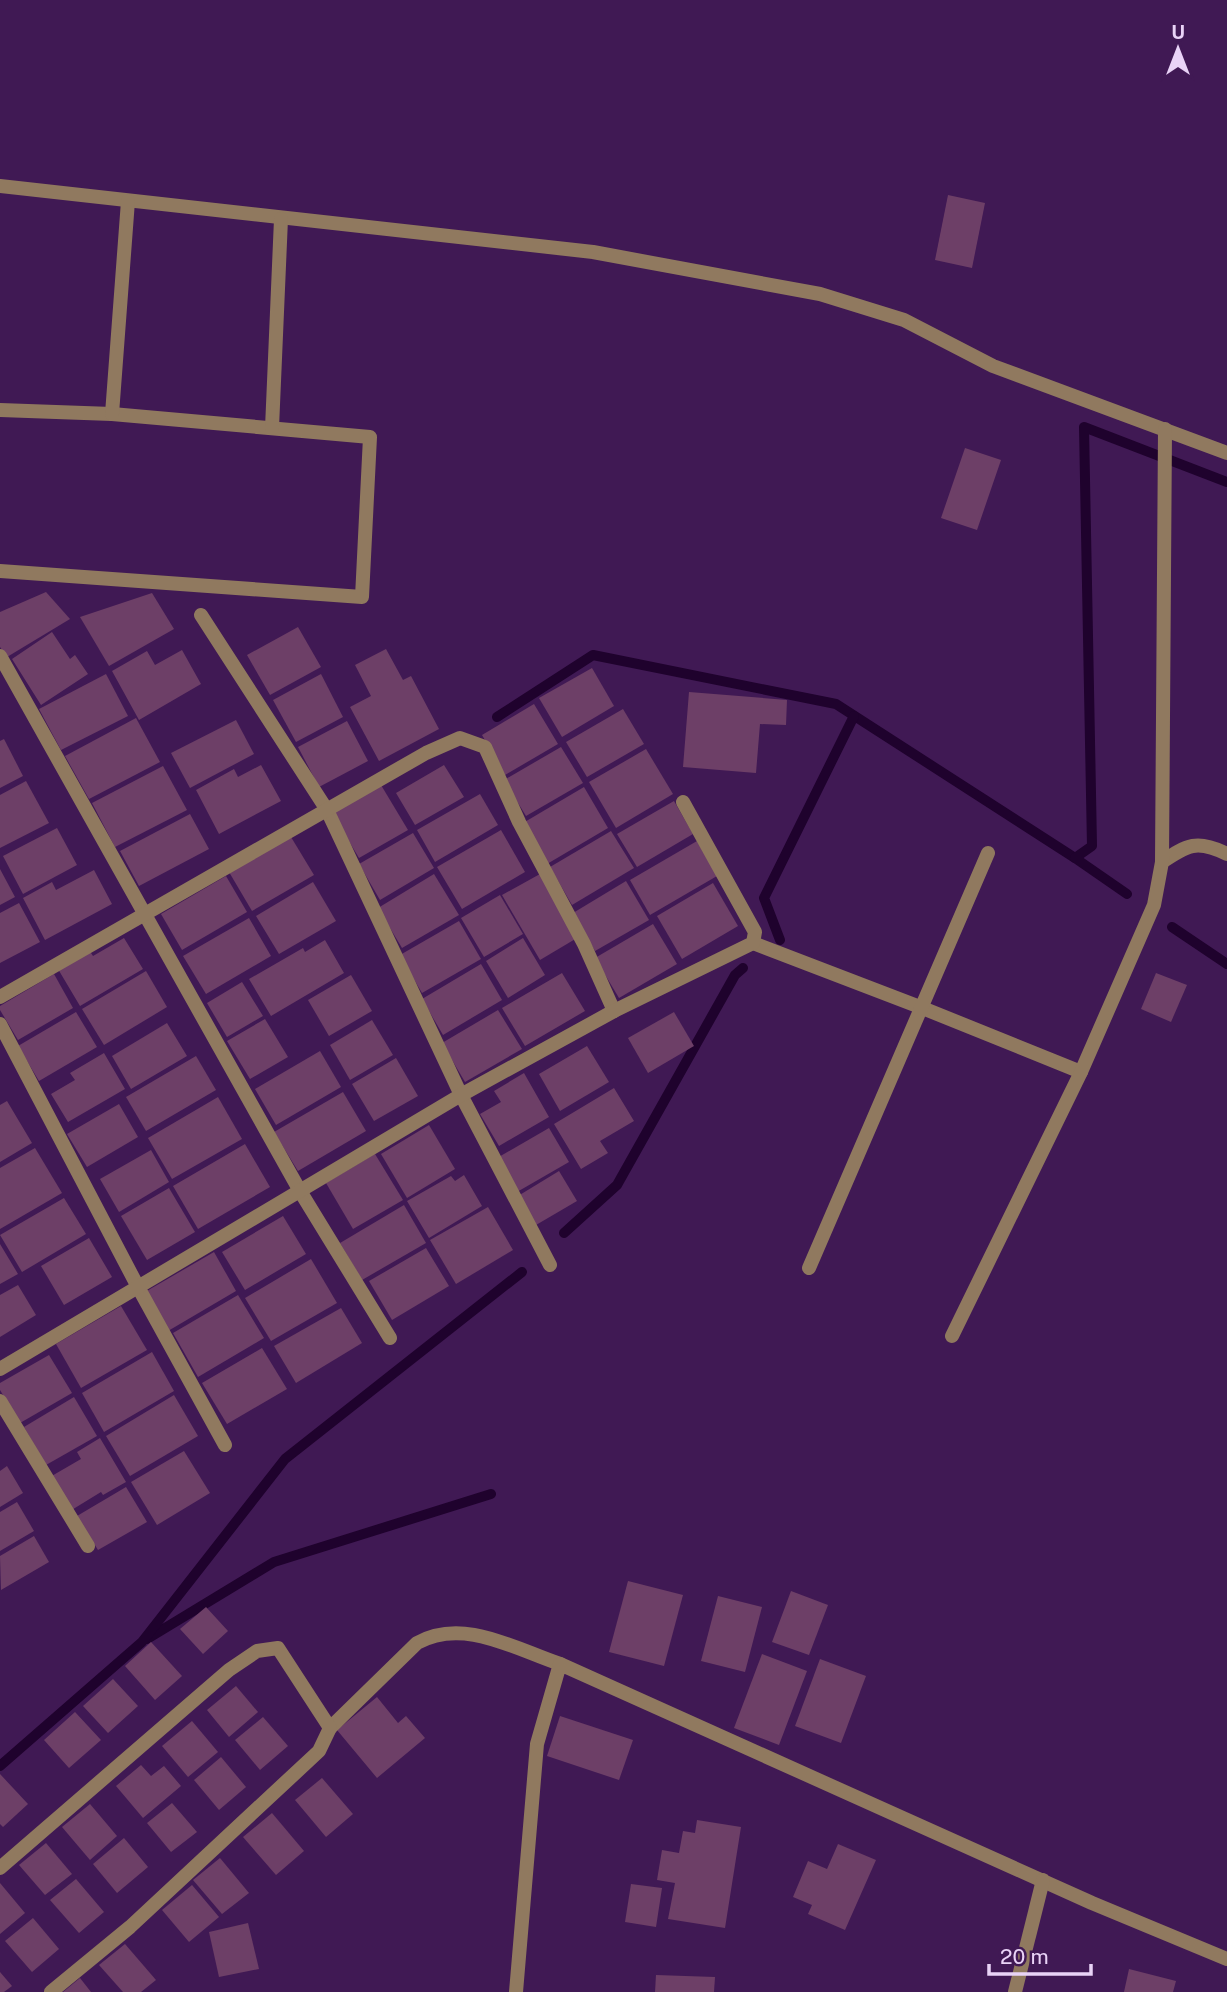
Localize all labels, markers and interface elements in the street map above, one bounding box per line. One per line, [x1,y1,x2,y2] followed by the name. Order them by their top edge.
[1143,14,1213,84] north arrow
[1171,21,1185,43] text: U
[989,1932,1090,1976] scale bar
[1000,1944,1049,1969] text: 20 m

